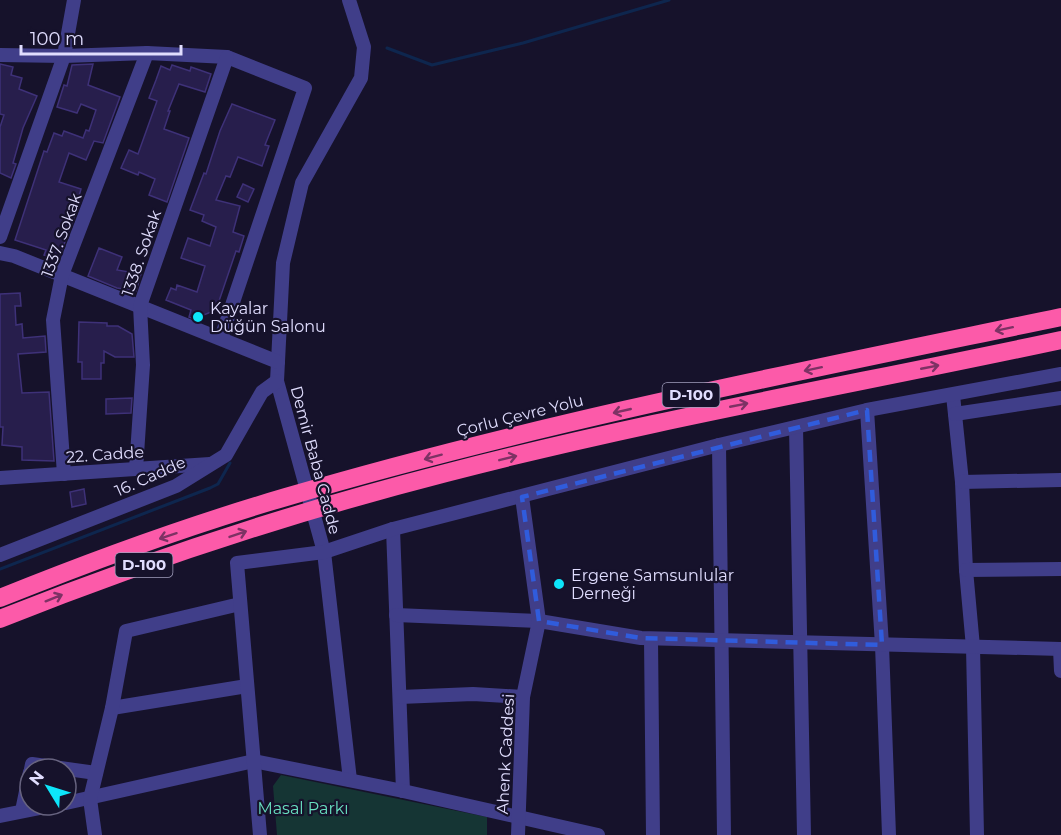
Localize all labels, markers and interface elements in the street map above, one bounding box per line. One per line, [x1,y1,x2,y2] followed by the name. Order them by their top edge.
[21,18,182,56] scale bar
[30,28,84,50] text: 100 m
[37,190,86,280] street label: 1337. Sokak
[118,207,165,299] street label: 1338. Sokak
[210,299,326,336] place label: Kayalar Düğün Salonu
[191,310,205,324] marker: Kayalar Düğün Salonu
[994,324,1014,335] one-way arrow
[920,361,940,372] one-way arrow
[804,364,823,375] one-way arrow
[662,383,720,407] road number: D-100
[287,384,344,536] street label: Demir Baba Cadde
[455,391,586,440] street label: Çorlu Çevre Yolu
[729,399,748,410] one-way arrow
[613,406,633,417] one-way arrow
[65,442,145,467] street label: 22. Cadde
[424,451,443,463] one-way arrow
[498,451,517,463] one-way arrow
[112,452,188,500] street label: 16. Cadde
[228,527,247,538] one-way arrow
[159,531,178,542] one-way arrow
[116,553,172,577] road number: D-100
[571,566,734,603] place label: Ergene Samsunlular Derneği
[552,577,566,591] marker: Ergene Samsunlular Derneği
[45,592,63,603] one-way arrow
[493,693,518,815] street label: Ahenk Caddesi
[18,757,78,817] north arrow
[25,767,48,789] text: N
[257,799,349,818] park label: Masal Parkı

